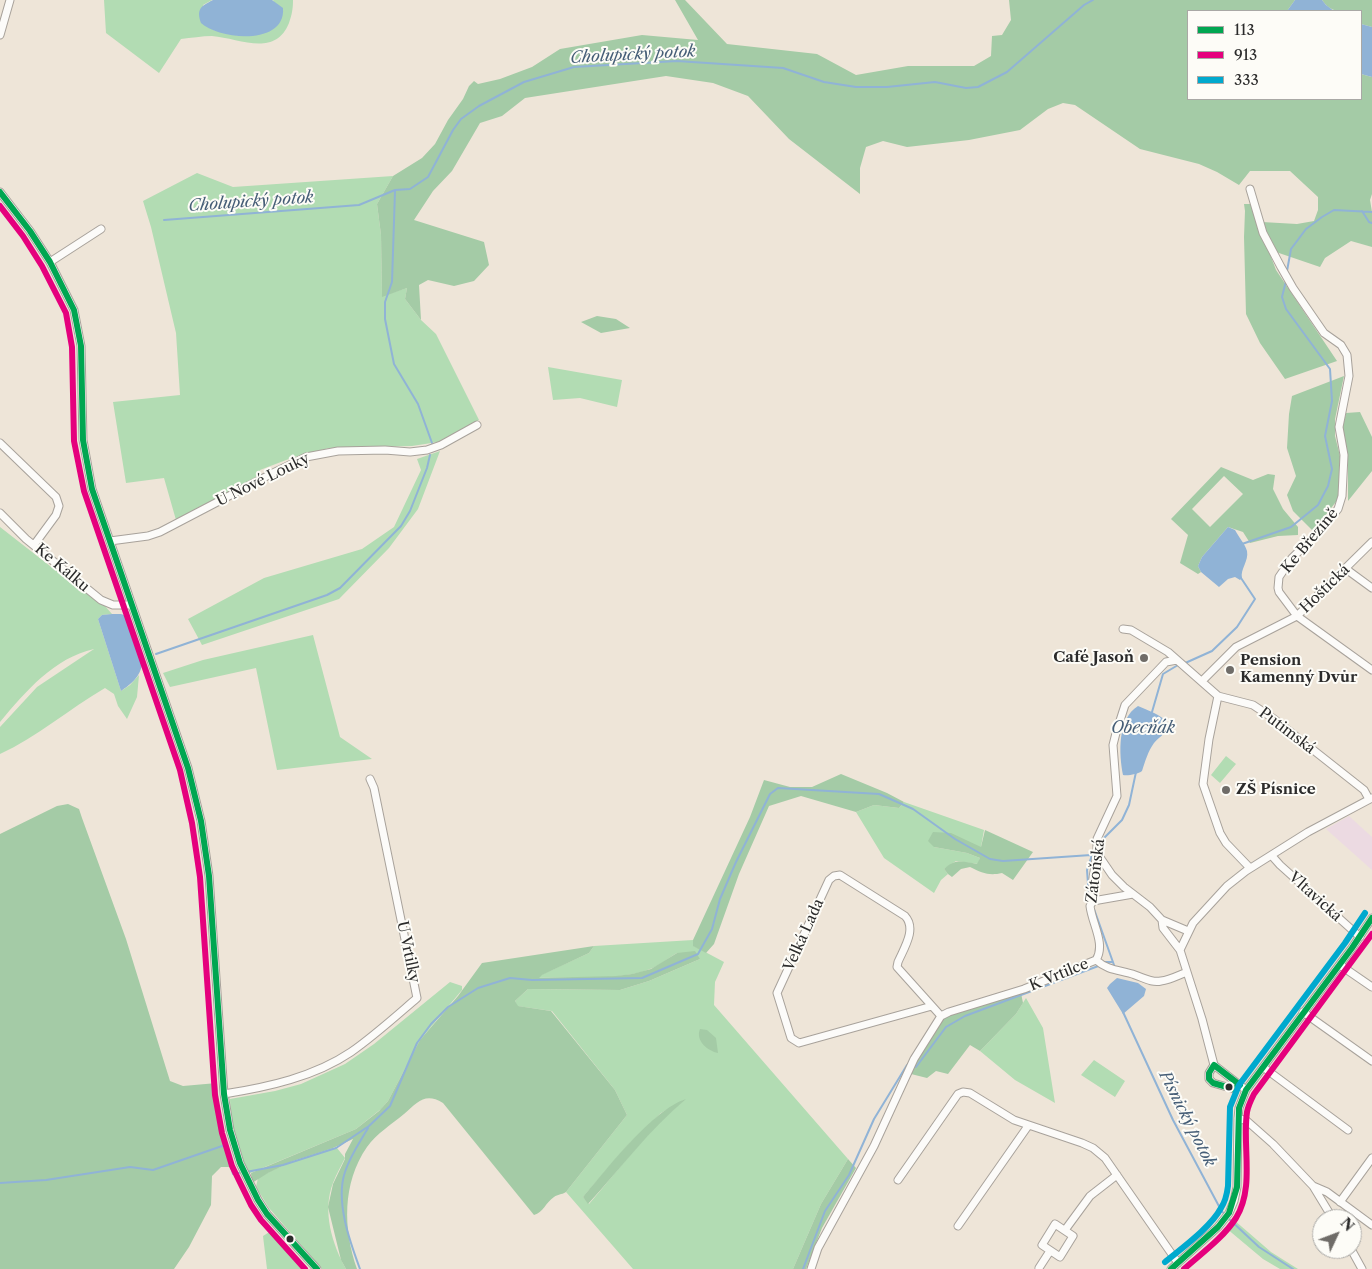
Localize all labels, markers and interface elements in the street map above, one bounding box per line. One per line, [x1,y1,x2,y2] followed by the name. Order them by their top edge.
[1187,10,1362,100] legend
[1234,20,1255,39] text: 113
[570,42,696,68] water label: Cholupický potok
[1234,45,1257,64] text: 913
[1234,70,1259,89] text: 333
[188,188,314,216] water label: Cholupický potok
[213,450,313,510] street label: U Nové Louky
[1278,505,1342,577] street label: Ke Březině
[31,540,93,596] street label: Ke Kálku
[1296,561,1354,617] street label: Hoštická
[1053,649,1134,667] place label: Café Jasoň
[1138,652,1150,664] marker: Café Jasoň
[1240,652,1357,687] place label: Pension Kamenný Dvůr
[1224,664,1236,676] marker: Pension Kamenný Dvůr
[1255,704,1319,758] street label: Putimská
[1111,718,1175,738] water label: Obecňák
[1236,781,1316,799] place label: ZŠ Písnice
[1220,784,1232,796] marker: ZŠ Písnice
[1083,838,1109,904] street label: Zátoňská
[1285,868,1345,926] street label: Vltavická
[780,896,828,974] street label: Velká Lada
[393,920,423,984] street label: U Vrtilky
[1027,955,1091,995] street label: K Vrtilce
[1155,1068,1219,1170] water label: Písnický potok
[1224,1082,1234,1092] unlabelled marker
[1312,1209,1362,1259] north arrow
[1337,1214,1358,1235] text: N
[285,1234,295,1244] unlabelled marker

